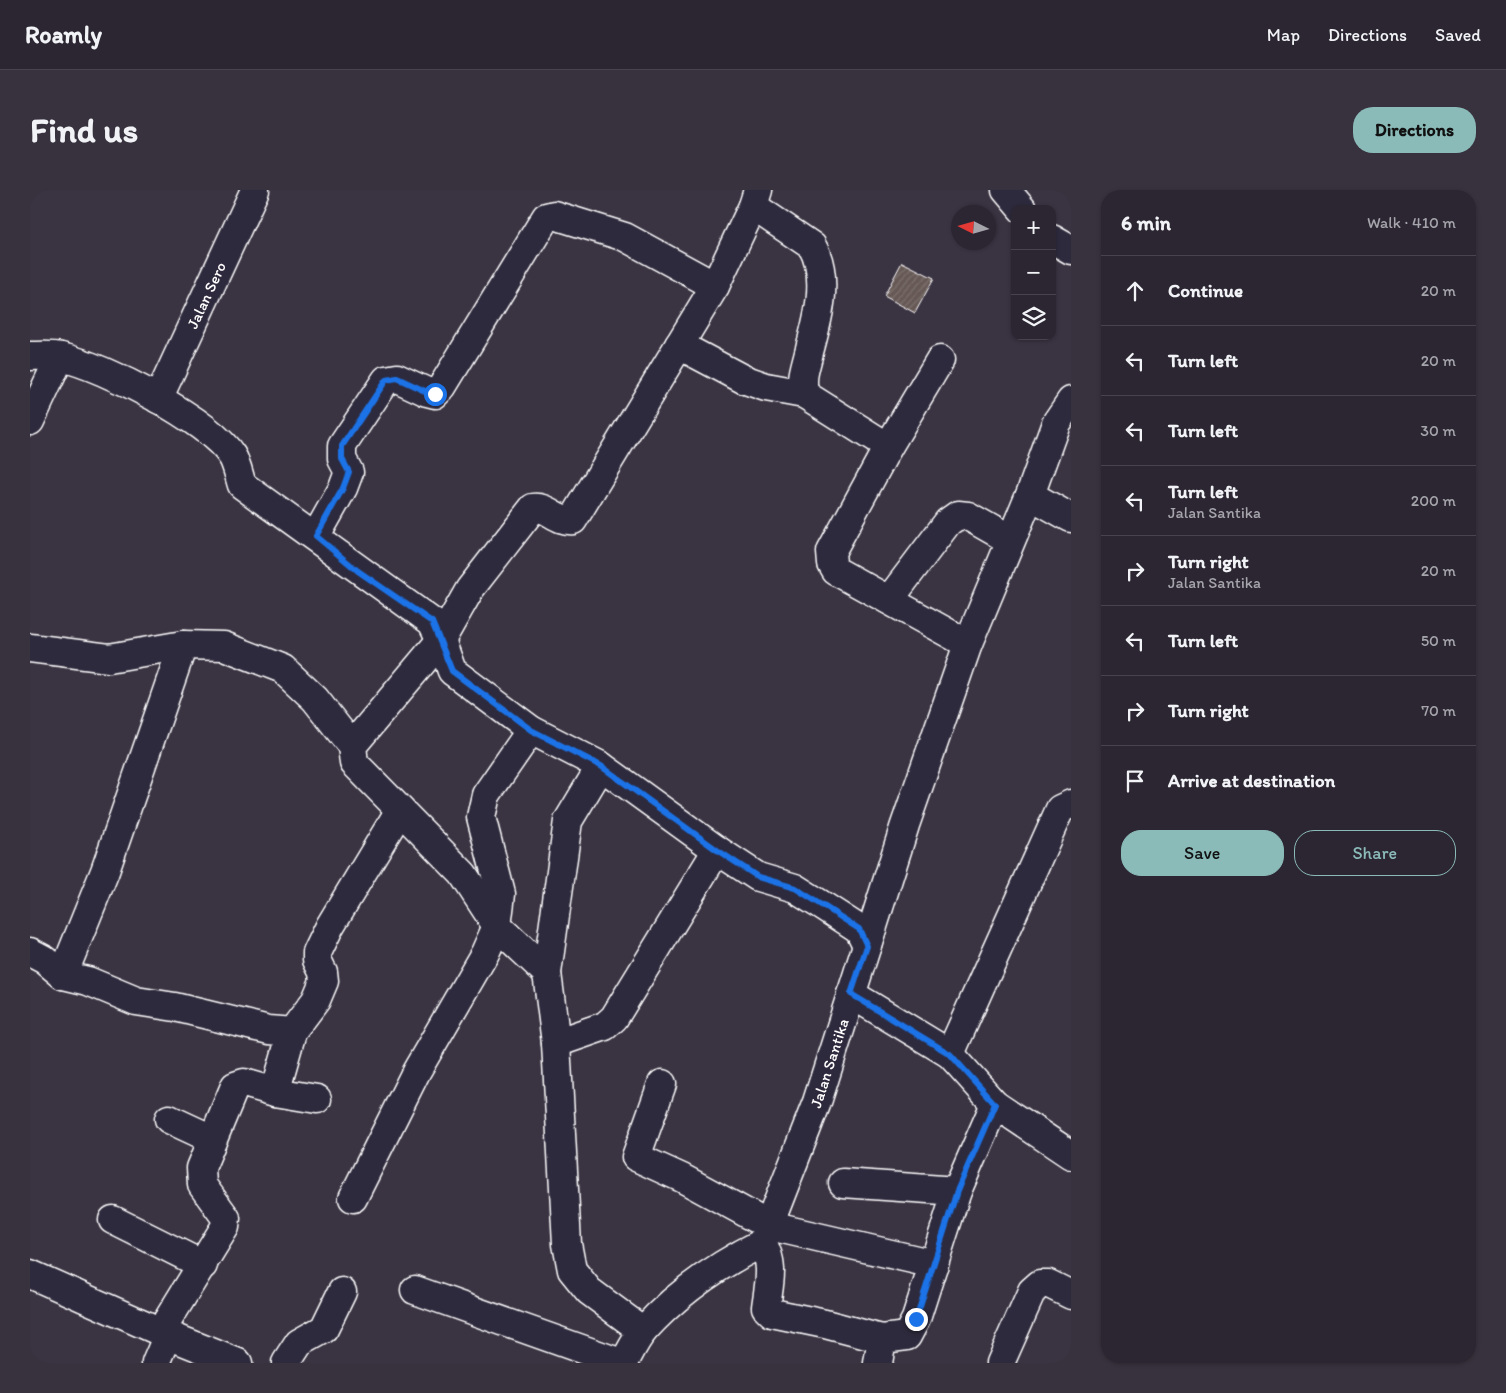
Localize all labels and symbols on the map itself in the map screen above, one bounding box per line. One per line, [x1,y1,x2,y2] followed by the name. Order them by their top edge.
[951,205,996,250] north arrow
[183,259,230,332] street label: Jalan Sero
[424,383,447,406] route start
[806,1016,853,1110] street label: Jalan Santika
[905,1308,928,1331] route end

